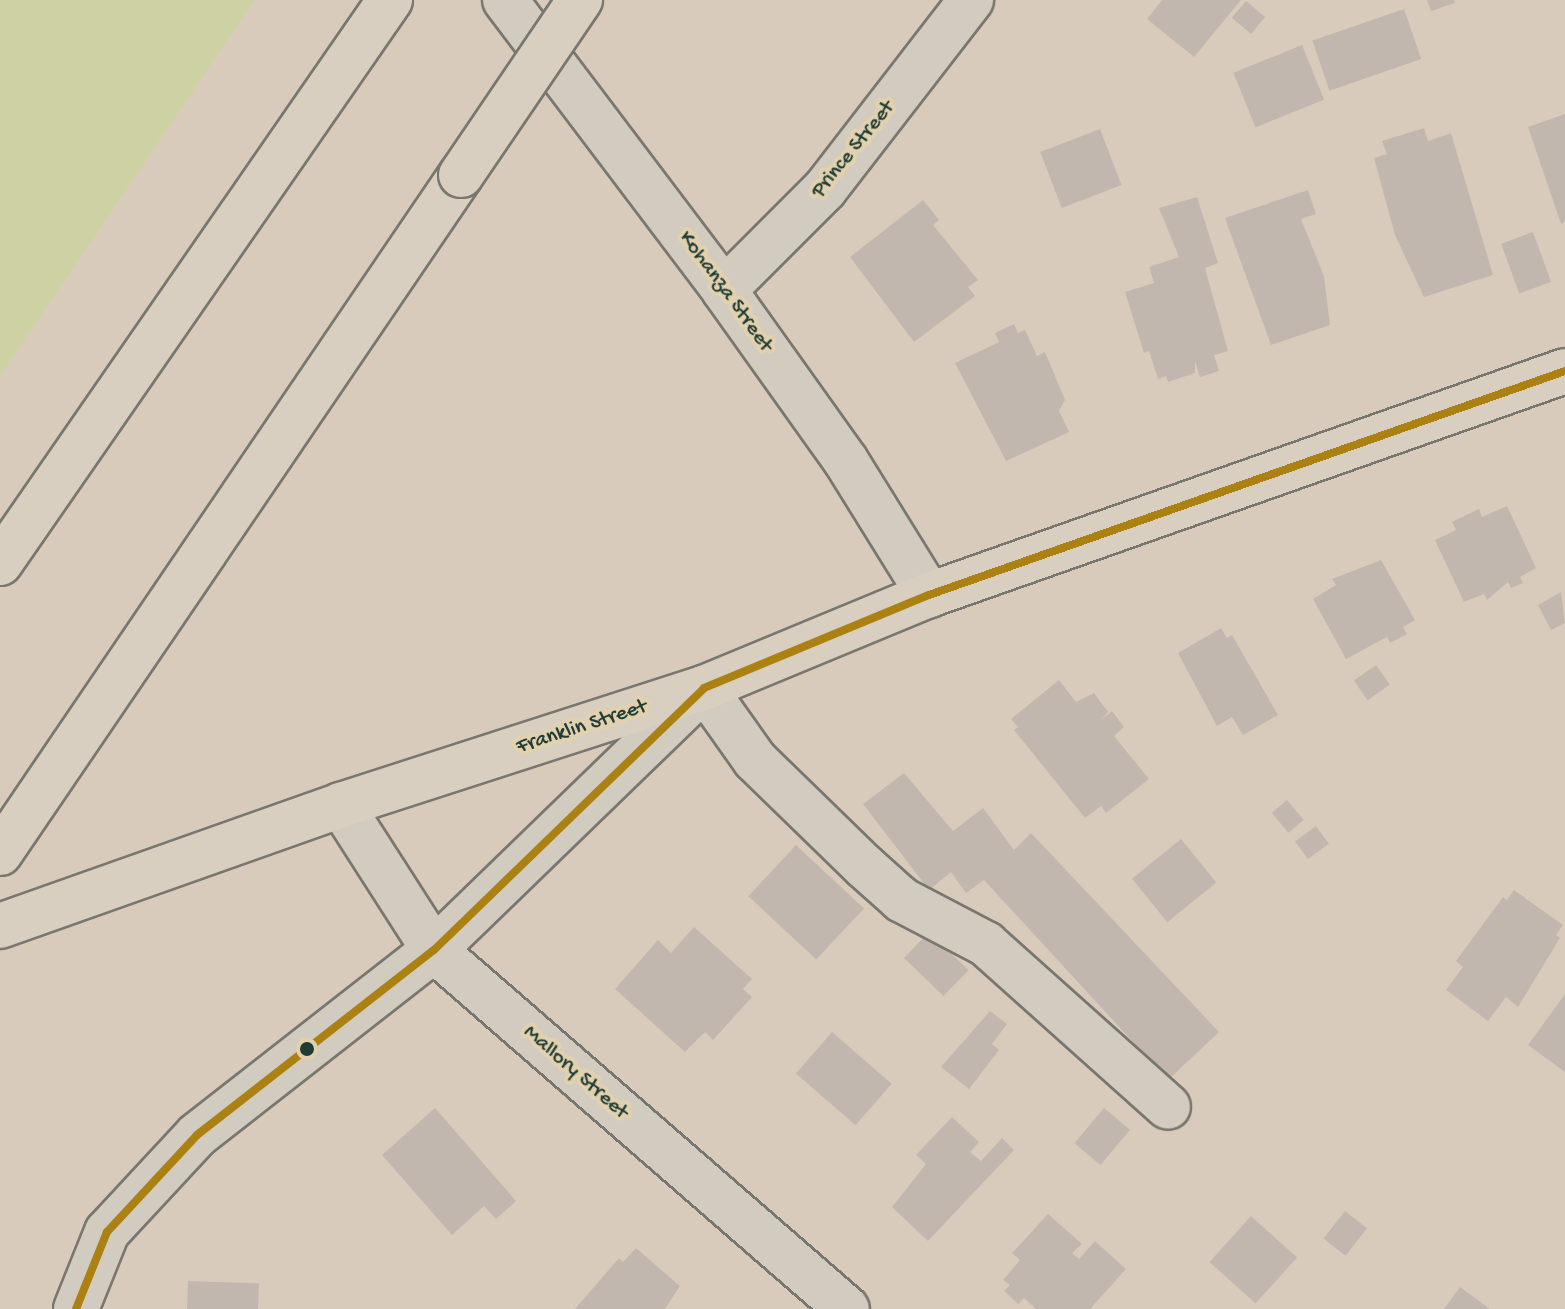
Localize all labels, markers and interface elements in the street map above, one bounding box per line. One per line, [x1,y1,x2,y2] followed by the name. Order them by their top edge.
[807,96,901,204] street label: Prince Street
[672,226,778,358] street label: Kohanza Street
[514,695,650,761] street label: Franklin Street
[517,1020,633,1126] street label: Mallory Street
[299,1041,315,1057] unlabelled marker

